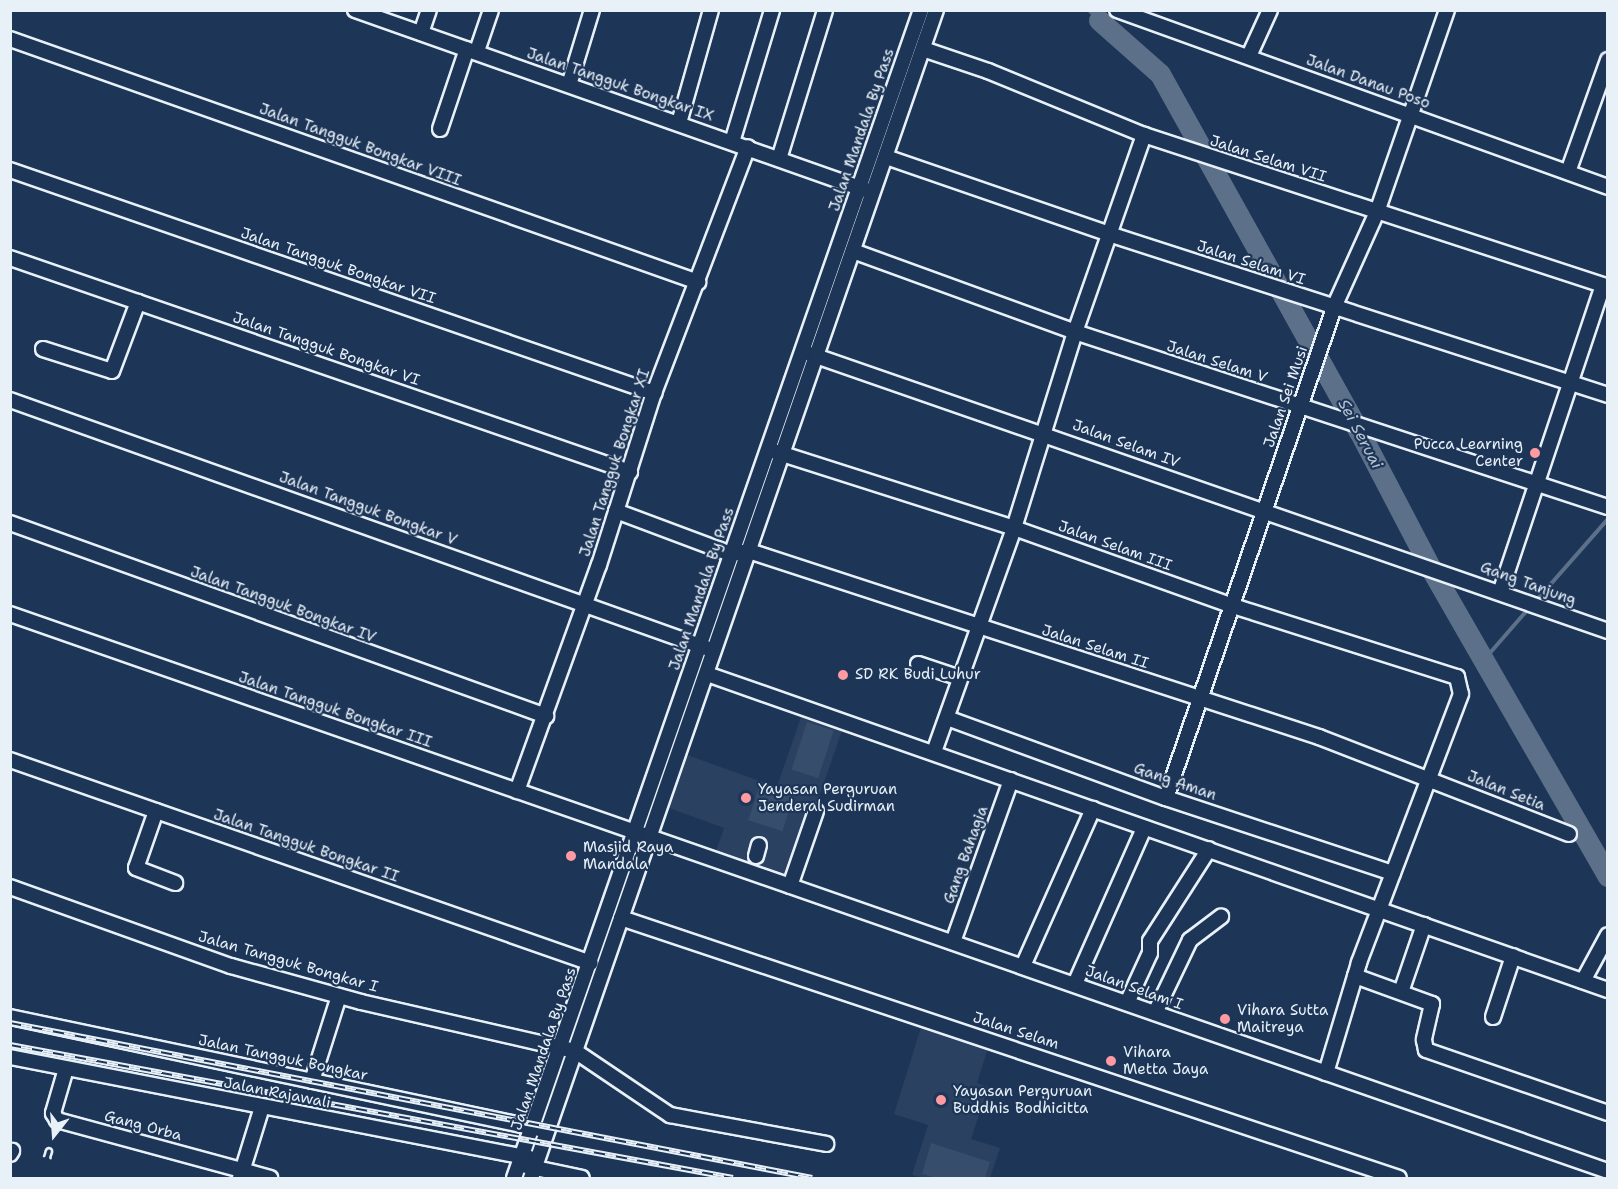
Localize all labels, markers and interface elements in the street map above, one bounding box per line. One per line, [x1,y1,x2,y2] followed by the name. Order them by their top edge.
[524,45,716,125] street label: Jalan Tangguk Bongkar IX
[826,46,898,214] street label: Jalan Mandala By Pass
[1304,51,1432,113] street label: Jalan Danau Poso
[257,100,463,190] street label: Jalan Tangguk Bongkar VIII
[1207,132,1329,186] street label: Jalan Selam VII
[238,224,438,308] street label: Jalan Tangguk Bongkar VII
[1195,237,1307,289] street label: Jalan Selam VI
[230,309,422,389] street label: Jalan Tangguk Bongkar VI
[1164,337,1270,387] street label: Jalan Selam V
[1260,344,1312,450] street label: Jalan Sei Musi
[576,367,654,559] street label: Jalan Tangguk Bongkar XI
[1334,396,1386,472] water label: Sei Seruai
[1070,416,1182,472] street label: Jalan Selam IV
[1414,435,1523,470] place label: Pucca Learning Center
[1528,446,1542,460] marker: Pucca Learning Center
[277,468,459,550] street label: Jalan Tangguk Bongkar V
[666,505,738,673] street label: Jalan Mandala By Pass
[1056,517,1174,575] street label: Jalan Selam III
[1478,558,1578,610] street label: Gang Tanjung
[188,563,378,647] street label: Jalan Tangguk Bongkar IV
[1039,621,1151,673] street label: Jalan Selam II
[855,666,981,684] place label: SD RK Budi Luhur
[236,668,434,752] street label: Jalan Tangguk Bongkar III
[836,668,850,682] marker: SD RK Budi Luhur
[1131,759,1219,805] street label: Gang Aman
[1465,767,1547,815] street label: Jalan Setia
[758,780,897,815] place label: Yayasan Perguruan Jenderal Sudirman
[739,791,753,805] marker: Yayasan Perguruan Jenderal Sudirman
[940,804,992,906] street label: Gang Bahagia
[211,806,401,886] street label: Jalan Tangguk Bongkar II
[583,838,673,873] place label: Masjid Raya Mandala
[564,849,578,863] marker: Masjid Raya Mandala
[196,928,380,996] street label: Jalan Tangguk Bongkar I
[1083,962,1185,1014] street label: Jalan Selam I
[508,965,580,1133] street label: Jalan Mandala By Pass
[1237,1001,1328,1036] place label: Vihara Sutta Maitreya
[971,1009,1061,1053] street label: Jalan Selam
[1218,1012,1232,1026] marker: Vihara Sutta Maitreya
[197,1031,369,1085] street label: Jalan Tangguk Bongkar
[1123,1043,1208,1078] place label: Vihara Metta Jaya
[1104,1054,1118,1068] marker: Vihara Metta Jaya
[222,1074,332,1112] street label: Jalan Rajawali
[953,1082,1092,1117] place label: Yayasan Perguruan Buddhis Bodhicitta
[934,1093,948,1107] marker: Yayasan Perguruan Buddhis Bodhicitta
[24,1105,84,1165] north arrow
[102,1107,184,1145] street label: Gang Orba
[40,1141,57,1164] text: U

